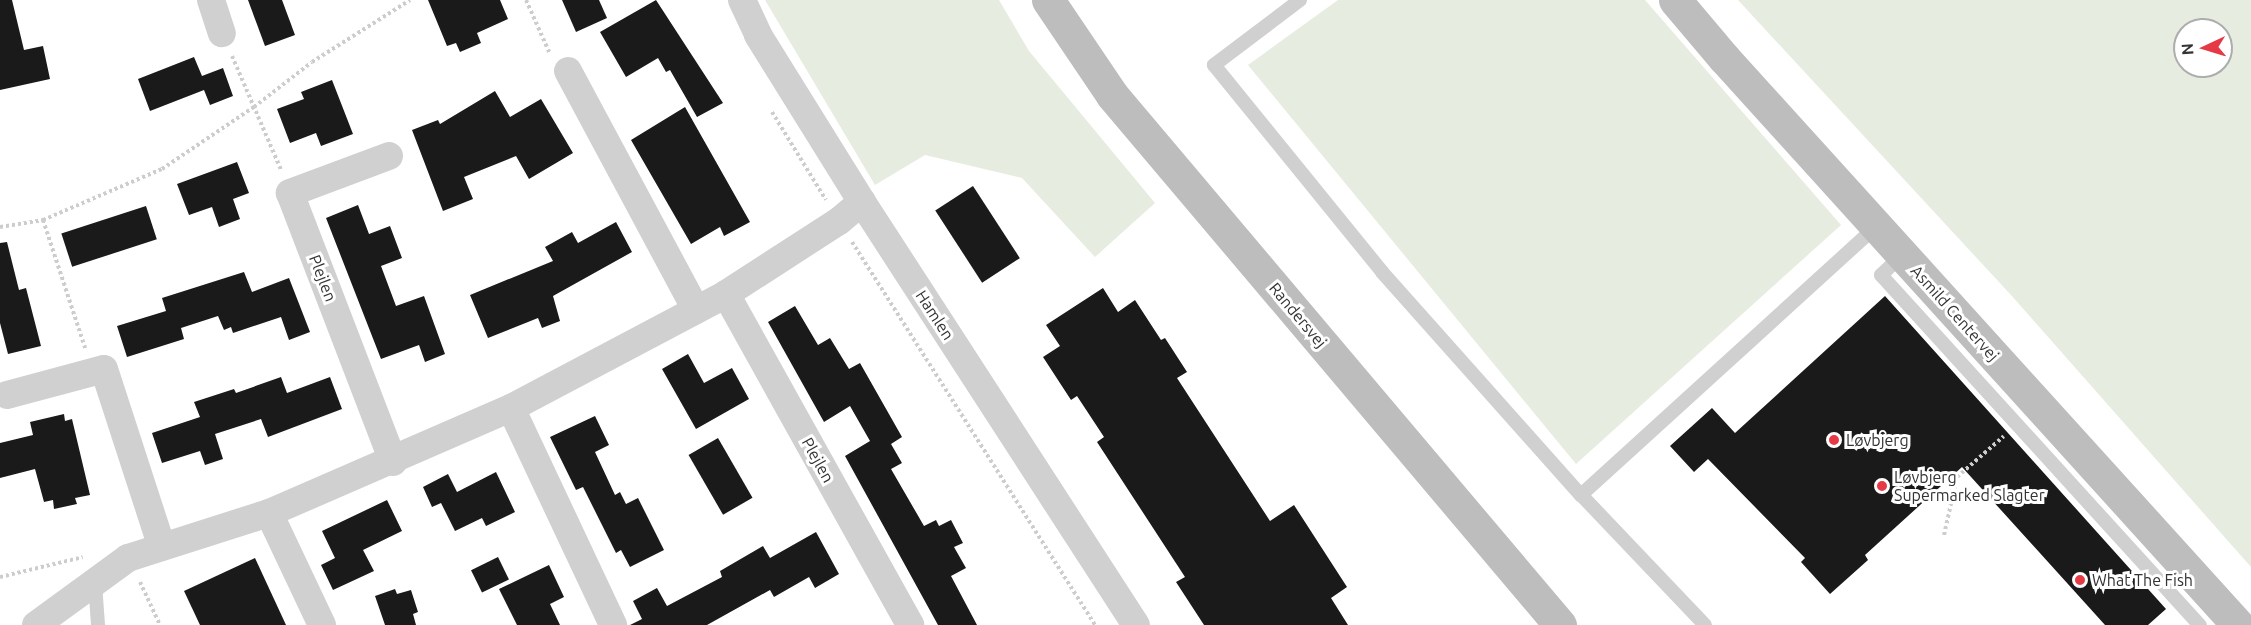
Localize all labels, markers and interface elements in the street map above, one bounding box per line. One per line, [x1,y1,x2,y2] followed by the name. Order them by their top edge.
[2173,18,2233,78] north arrow
[2178,43,2196,56] text: N
[305,252,341,304] street label: Plejlen
[1907,261,2003,365] street label: Asmild Centervej
[1265,279,1331,351] street label: Randersvej
[912,287,958,343] street label: Hamlen
[1846,430,1909,450] place label: Løvbjerg
[1827,433,1841,447] marker: Løvbjerg
[798,434,838,486] street label: Plejlen
[1894,467,2045,505] place label: Løvbjerg Supermarked Slagter
[1875,479,1889,493] marker: Løvbjerg Supermarked Slagter
[2092,570,2193,590] place label: What The Fish
[2073,573,2087,587] marker: What The Fish

